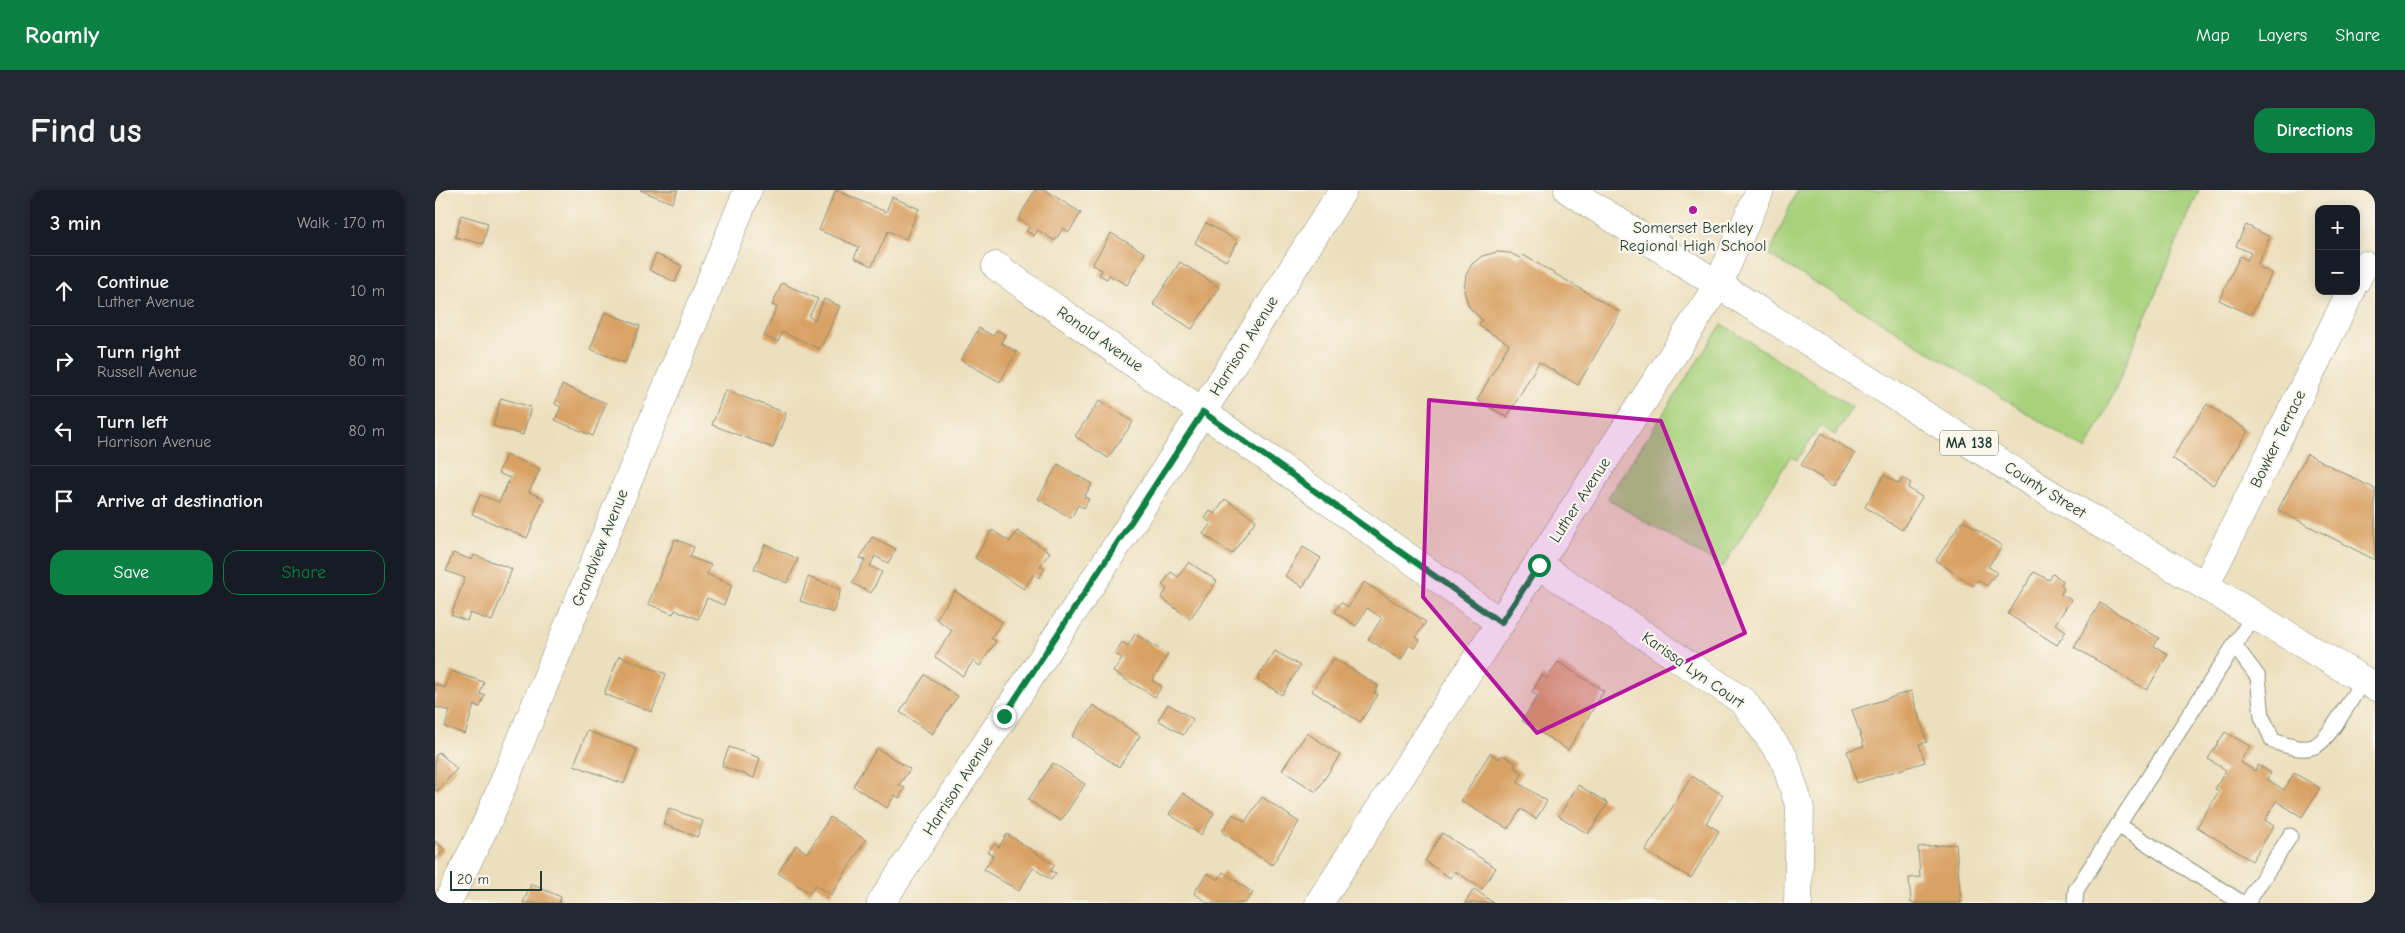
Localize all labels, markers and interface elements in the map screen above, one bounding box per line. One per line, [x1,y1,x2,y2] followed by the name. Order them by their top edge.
[25,21,99,49] text: Roamly
[2196,25,2230,46] text: Map
[2258,25,2307,46] text: Layers
[2335,25,2380,46] text: Share
[2254,108,2375,153] button: Directions
[30,110,142,151] text: Find us
[1687,204,1699,216] marker: Somerset Berkley Regional High School
[2315,205,2360,295] map controls
[2315,205,2360,250] button: +
[50,211,101,235] text: 3 min
[297,214,385,232] text: Walk · 170 m
[1619,219,1767,255] place label: Somerset Berkley Regional High School
[2315,250,2360,295] button: −
[97,271,169,293] text: Continue
[50,277,78,305] icon: ahead
[350,282,385,300] text: 10 m
[97,293,195,311] text: Luther Avenue
[1206,293,1282,399] street label: Harrison Avenue
[1053,303,1147,375] street label: Ronald Avenue
[97,341,181,363] text: Turn right
[50,347,78,375] icon: right
[348,352,385,370] text: 80 m
[97,363,197,381] text: Russell Avenue
[2247,387,2309,491] street label: Bowker Terrace
[97,411,168,433] text: Turn left
[50,417,78,445] icon: left
[348,422,385,440] text: 80 m
[1940,430,1998,456] road number: MA 138
[97,433,211,451] text: Harrison Avenue
[1546,454,1614,546] street label: Luther Avenue
[2001,458,2089,522] street label: County Street
[50,487,78,515] icon: arrive
[568,487,632,609] street label: Grandview Avenue
[97,490,263,512] text: Arrive at destination
[50,550,213,595] button: Save
[223,550,385,595] button: Share
[1528,554,1551,577] route start
[1638,628,1748,712] street label: Karissa Lyn Court
[993,705,1016,728] route end
[919,733,997,839] street label: Harrison Avenue
[450,868,543,891] scale bar
[457,871,489,888] text: 20 m

